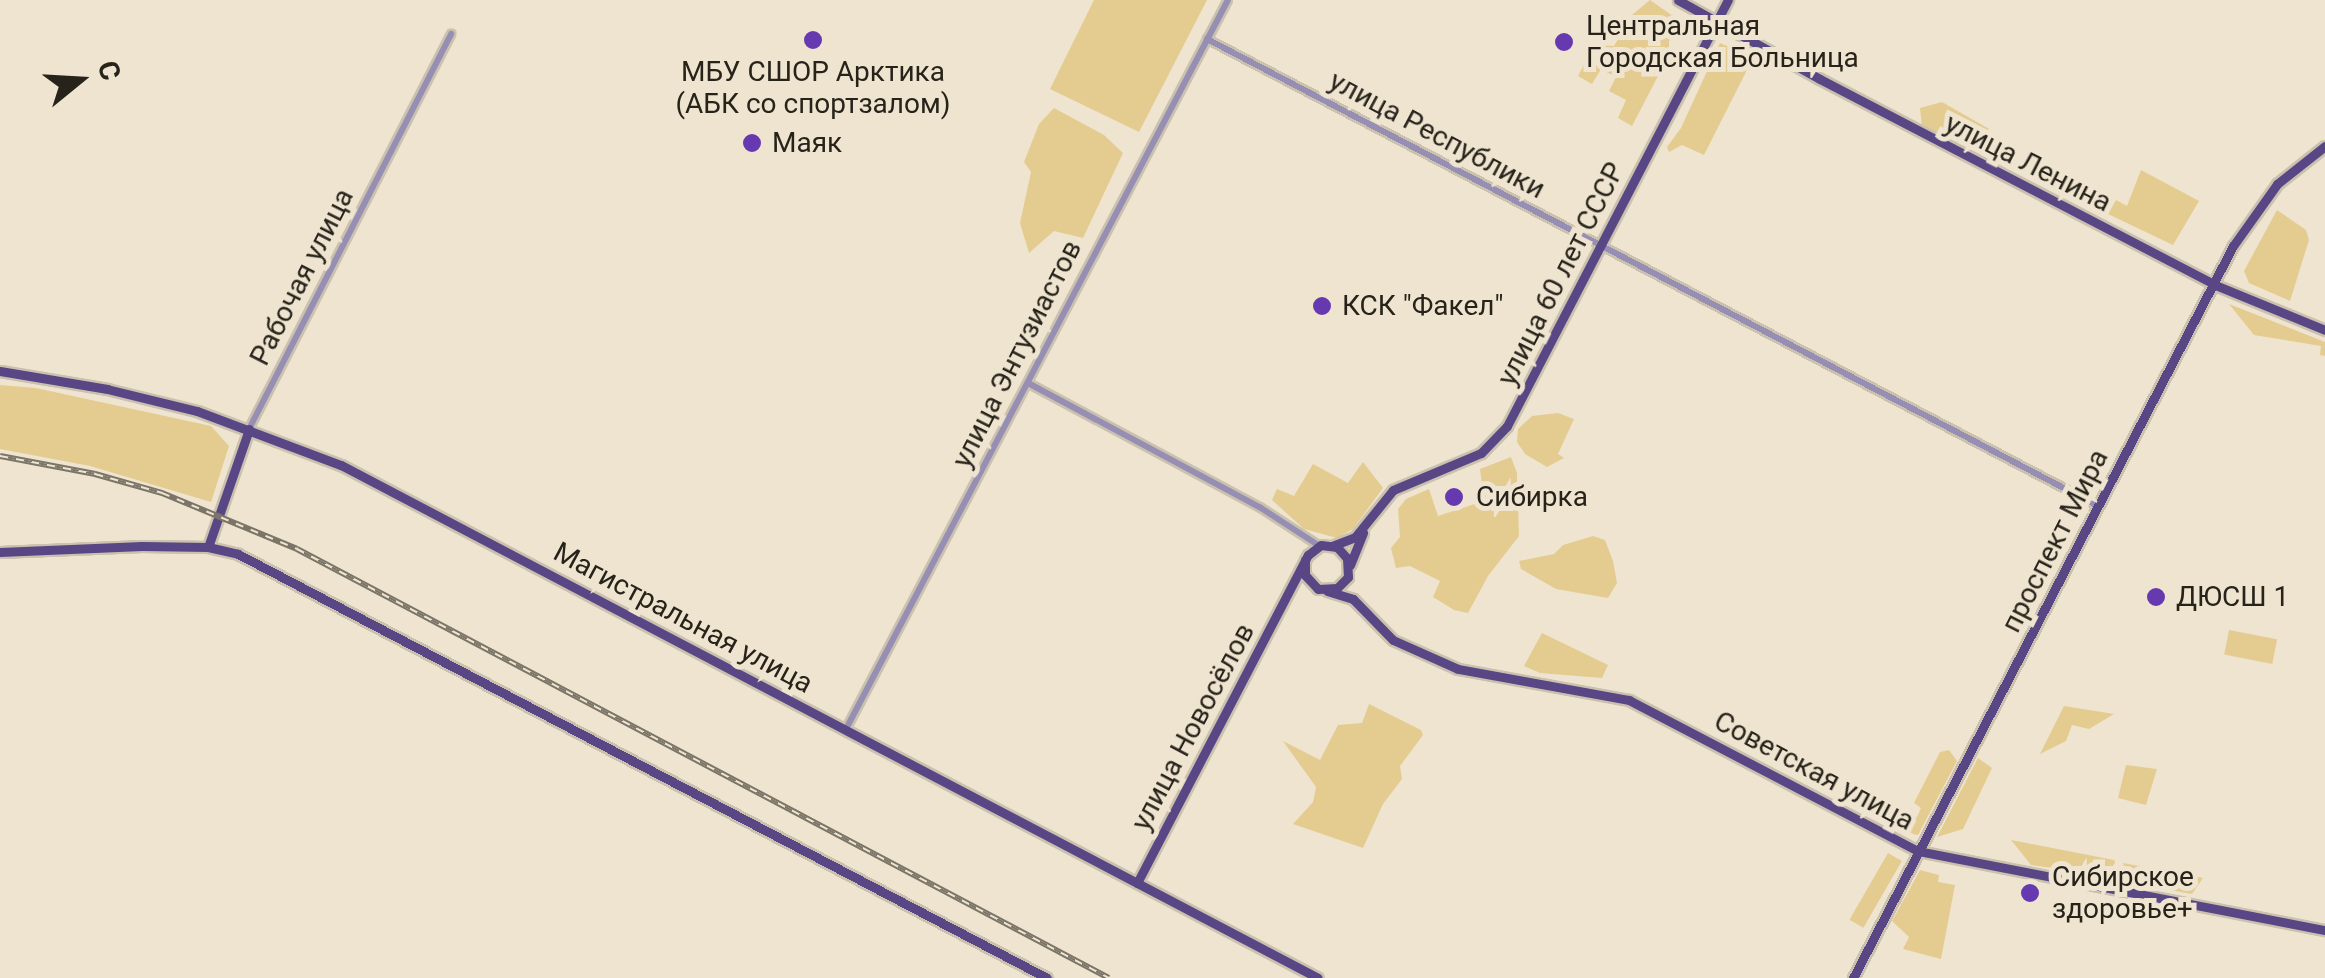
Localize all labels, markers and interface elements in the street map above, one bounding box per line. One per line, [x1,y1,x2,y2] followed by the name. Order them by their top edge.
[1586,9,1859,75] place label: Центральная Городская Больница
[802,29,824,51] marker: МБУ СШОР Арктика (АБК со спортзалом)
[1551,29,1577,55] marker: Центральная Городская Больница
[30,30,130,130] north arrow
[675,55,951,121] place label: МБУ СШОР Арктика (АБК со спортзалом)
[90,57,128,84] text: С
[1323,64,1551,206] street label: улица Республики
[1939,107,2117,219] street label: улица Ленина
[772,126,842,160] place label: Маяк
[741,132,763,154] marker: Маяк
[1490,157,1632,391] street label: улица 60 лет СССР
[243,183,361,371] street label: Рабочая улица
[945,235,1089,473] street label: улица Энтузиастов
[1342,289,1503,323] place label: КСК "Факел"
[1311,295,1333,317] marker: КСК "Факел"
[1994,444,2116,638] street label: проспект Мира
[1476,480,1588,514] place label: Сибирка
[1441,484,1467,510] marker: Сибирка
[548,535,818,701] street label: Магистральная улица
[2176,580,2289,614] place label: ДЮСШ 1
[2145,586,2167,608] marker: ДЮСШ 1
[1124,618,1262,836] street label: улица Новосёлов
[1708,704,1920,838] street label: Советская улица
[2052,860,2194,926] place label: Сибирское здоровье+
[2017,880,2043,906] marker: Сибирское здоровье+

